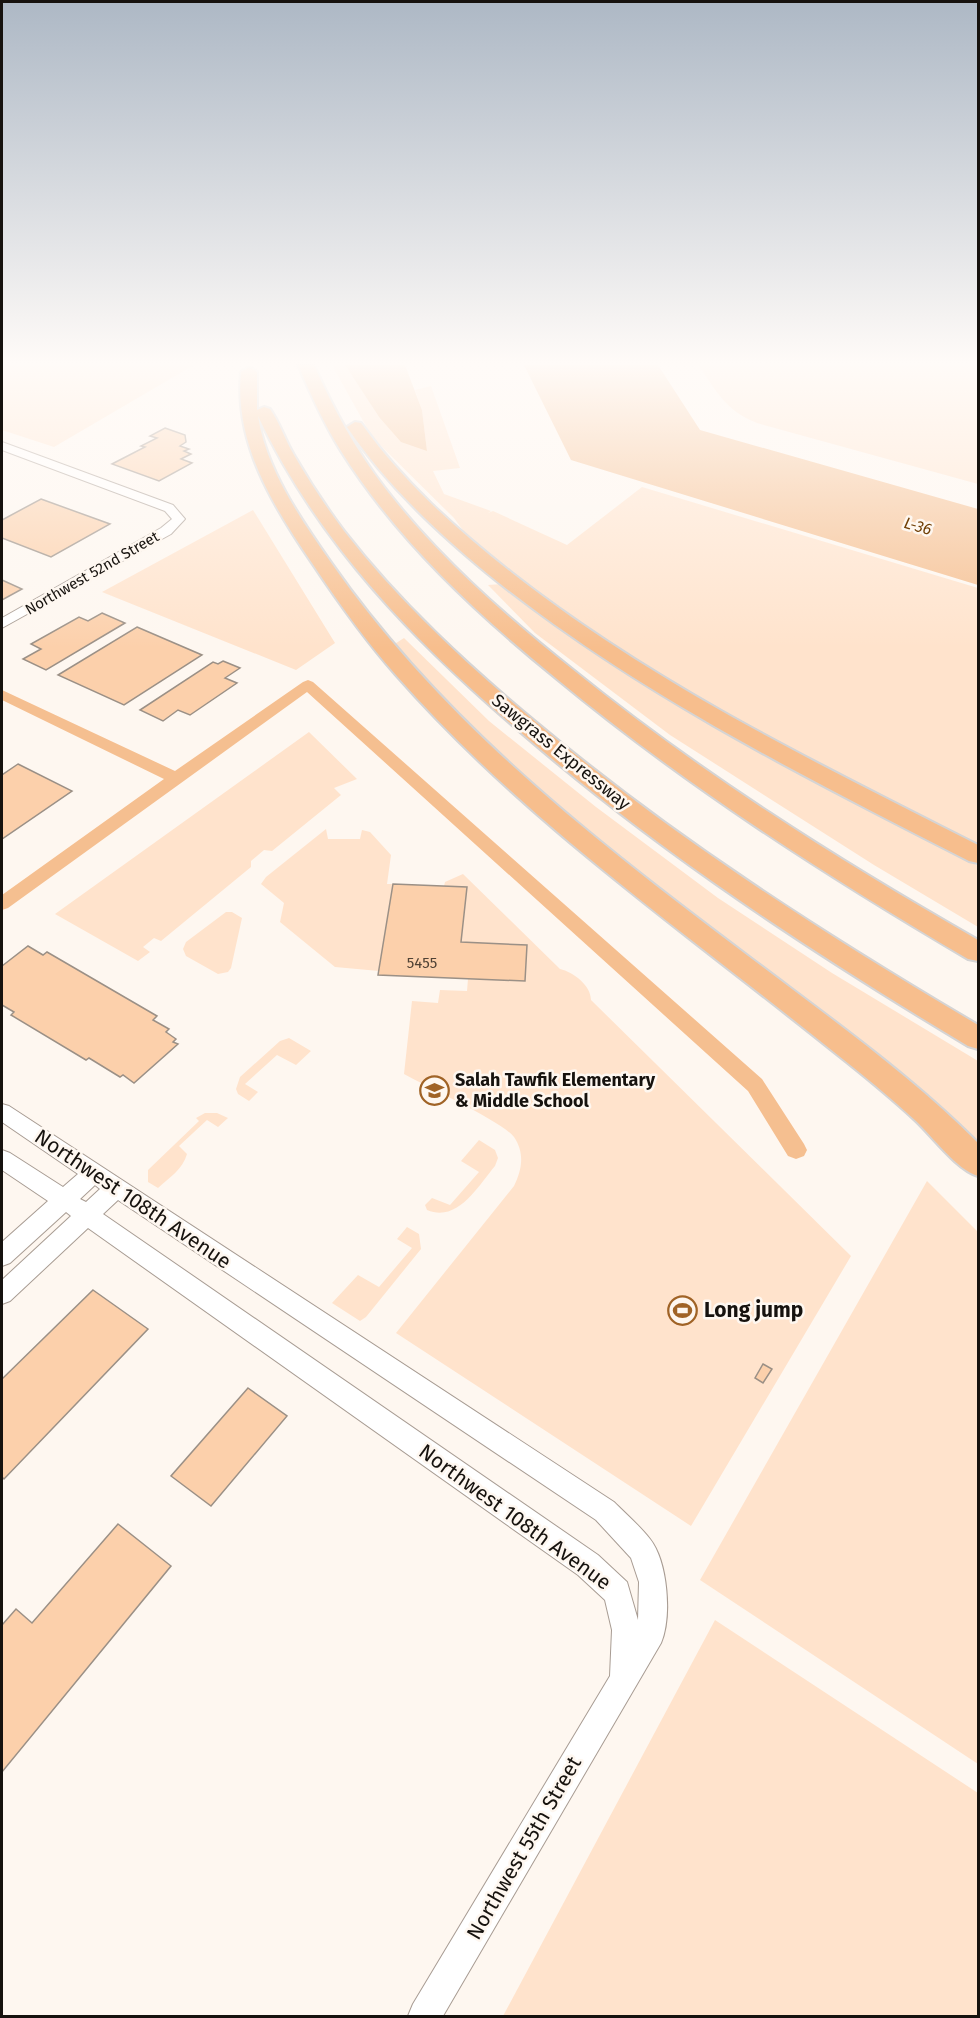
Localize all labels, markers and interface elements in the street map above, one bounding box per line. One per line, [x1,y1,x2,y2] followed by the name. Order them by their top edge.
[902,513,934,539] water label: L-36
[22,527,163,619] street label: Northwest 52nd Street
[487,689,635,815] street label: Sawgrass Expressway
[407,954,437,972] house number: 5455
[455,1069,656,1112] place label: Salah Tawfik Elementary & Middle School
[418,1074,450,1106] school or university icon: Salah Tawfik Elementary & Middle School
[30,1123,236,1275] street label: Northwest 108th Avenue
[667,1294,699,1326] sports icon: Long jump
[704,1297,803,1323] place label: Long jump
[414,1438,616,1596] street label: Northwest 108th Avenue
[461,1751,587,1944] street label: Northwest 55th Street

